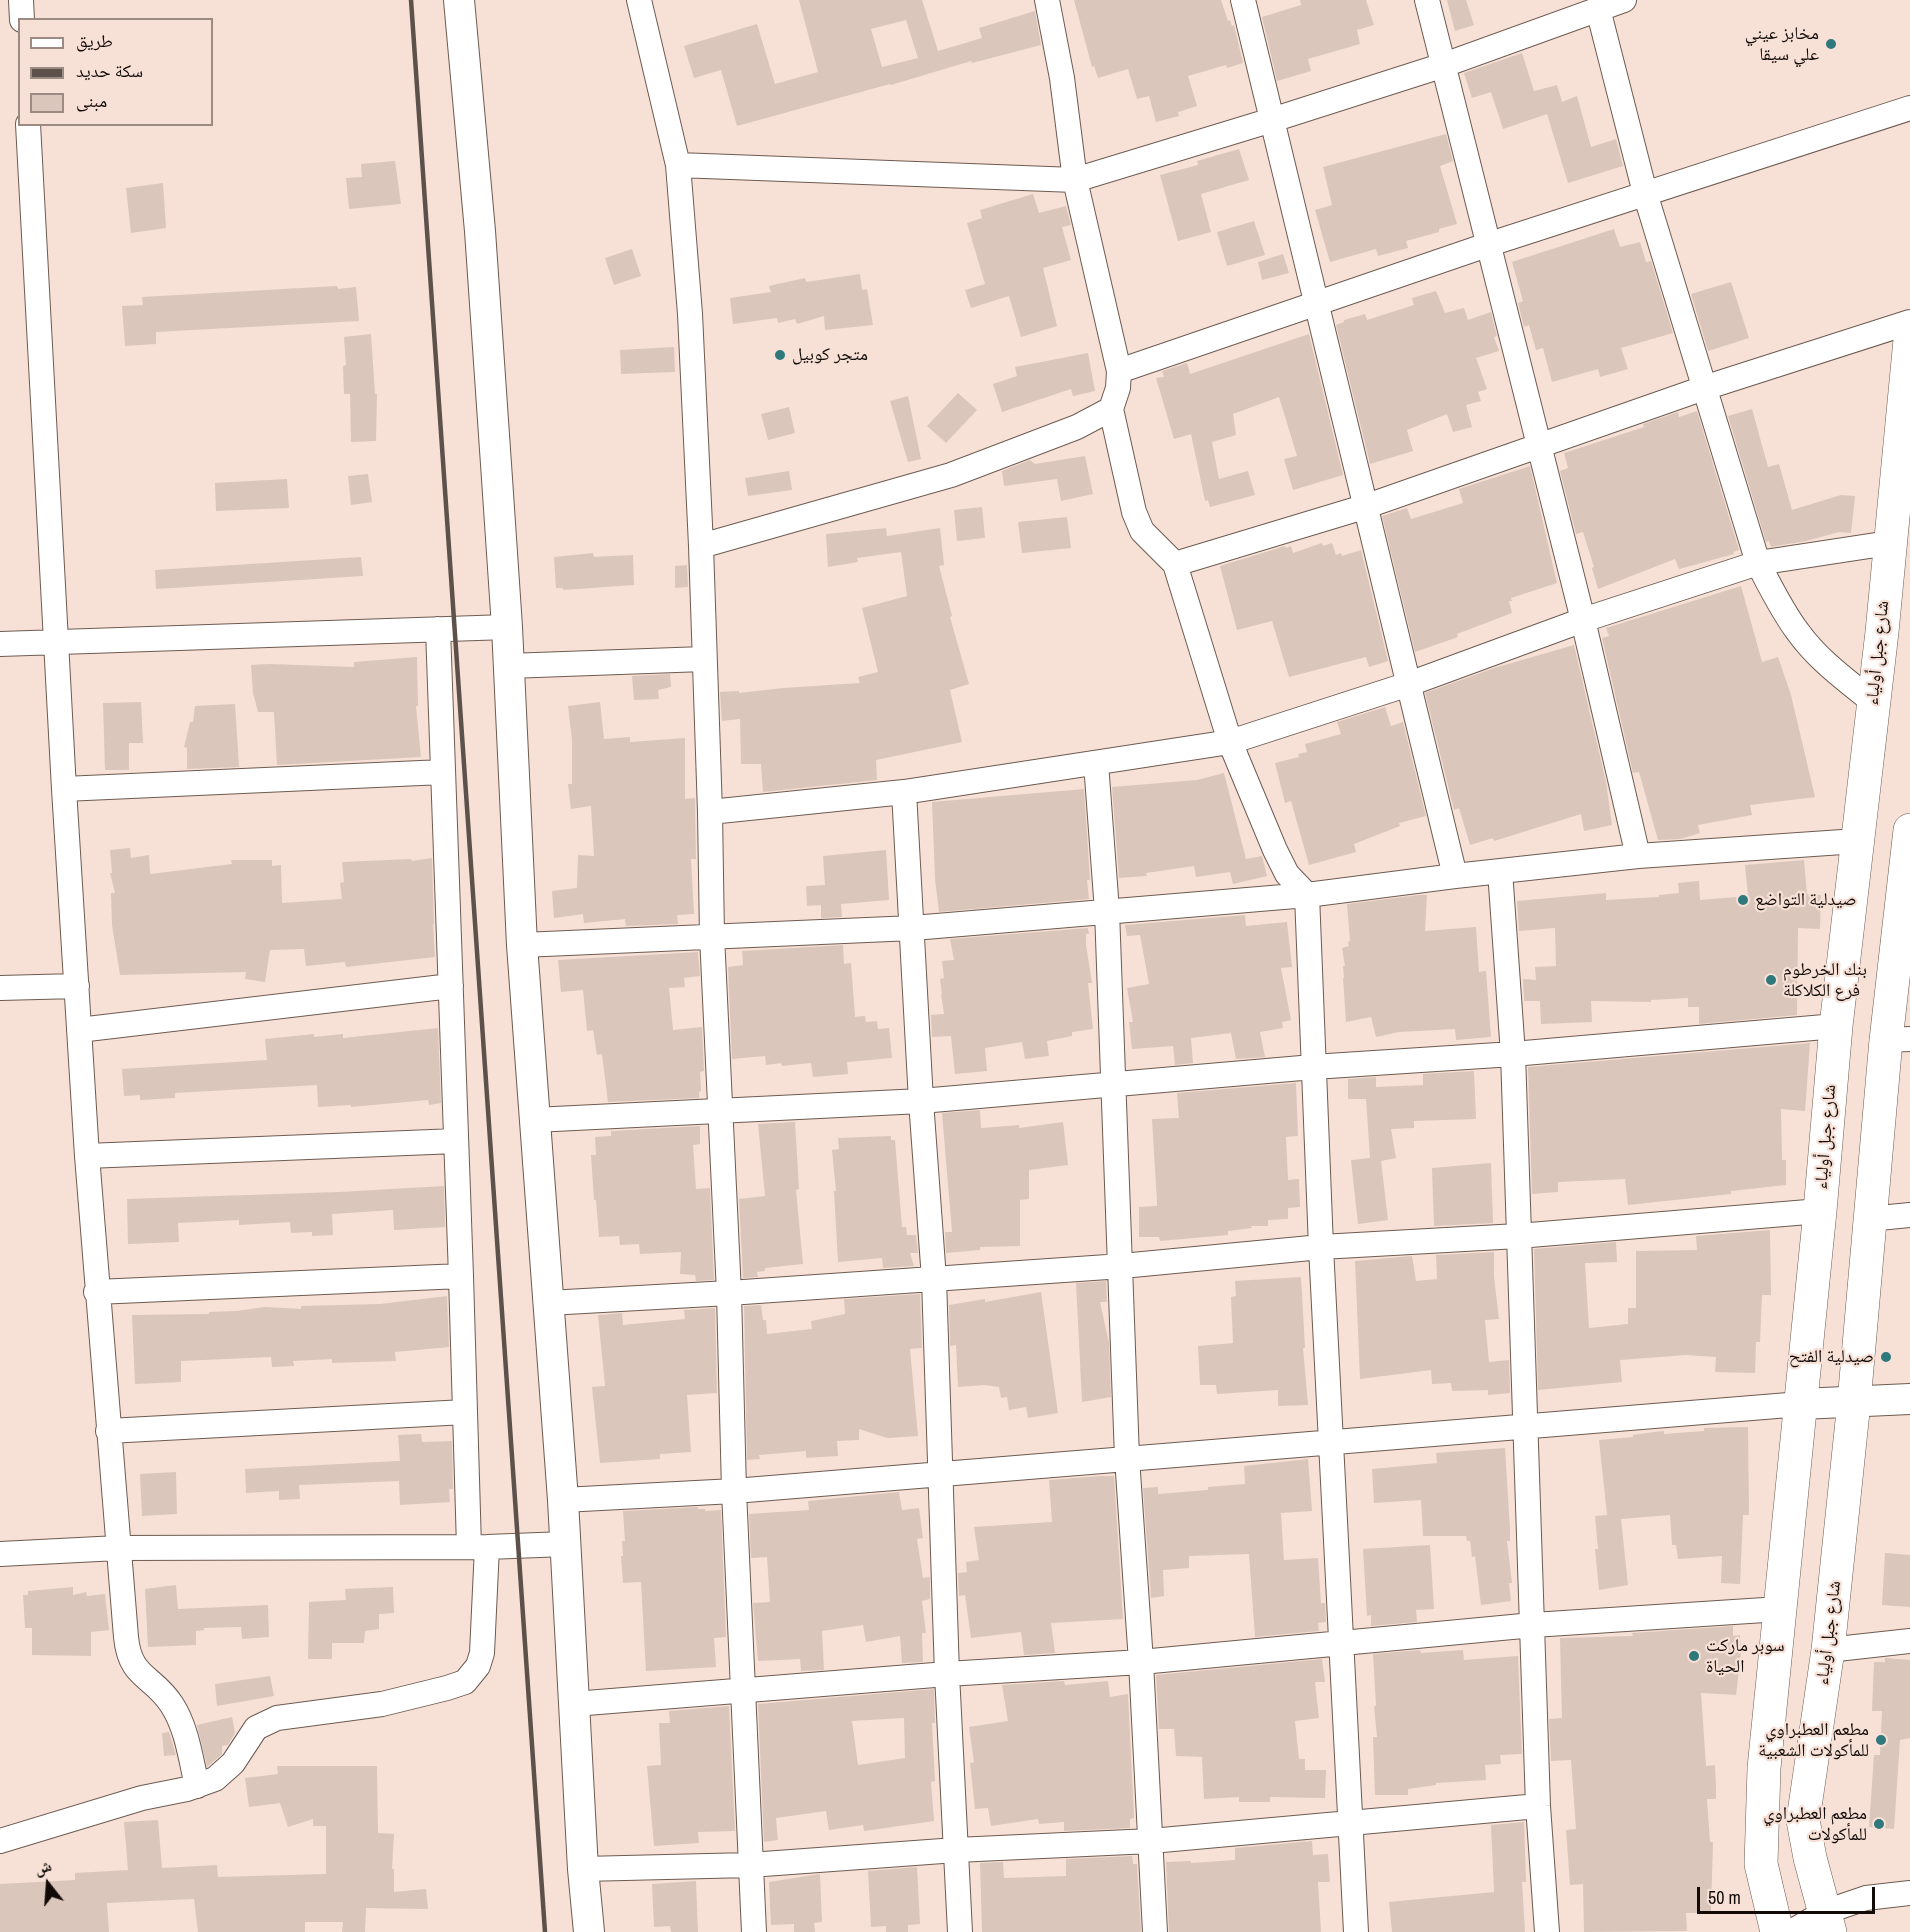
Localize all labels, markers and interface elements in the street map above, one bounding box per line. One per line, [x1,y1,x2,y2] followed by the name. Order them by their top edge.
[18,18,213,126] legend
[1745,23,1819,66] place label: مخابز عيني علي سيقا
[76,28,113,53] text: طريق
[1824,37,1838,51] marker: مخابز عيني علي سيقا
[76,58,143,83] text: سكة حديد
[76,88,107,113] text: مبنى
[792,344,868,366] place label: متجر كوبيل
[773,348,787,362] marker: متجر كوبيل
[1862,600,1894,706] street label: شارع جبل أولياء
[1755,889,1857,911] place label: صيدلية التواضع
[1736,893,1750,907] marker: صيدلية التواضع
[1783,959,1867,1002] place label: بنك الخرطوم فرع الكلاكلة
[1764,973,1778,987] marker: بنك الخرطوم فرع الكلاكلة
[1811,1084,1841,1190] street label: شارع جبل أولياء
[1789,1346,1874,1368] place label: صيدلية الفتح
[1879,1350,1893,1364] marker: صيدلية الفتح
[1812,1579,1846,1687] street label: شارع جبل أولياء
[1706,1635,1784,1678] place label: سوبر ماركت الحياة
[1687,1649,1701,1663] marker: سوبر ماركت الحياة
[1758,1719,1869,1762] place label: مطعم العطبراوي للمأكولات الشعبية
[1874,1733,1888,1747] marker: مطعم العطبراوي للمأكولات الشعبية
[1763,1803,1867,1846] place label: مطعم العطبراوي للمأكولات
[1872,1817,1886,1831] marker: مطعم العطبراوي للمأكولات
[18,1854,78,1914] north arrow
[31,1854,54,1880] text: ش
[1700,1875,1878,1913] scale bar
[1708,1885,1741,1910] text: 50 m

